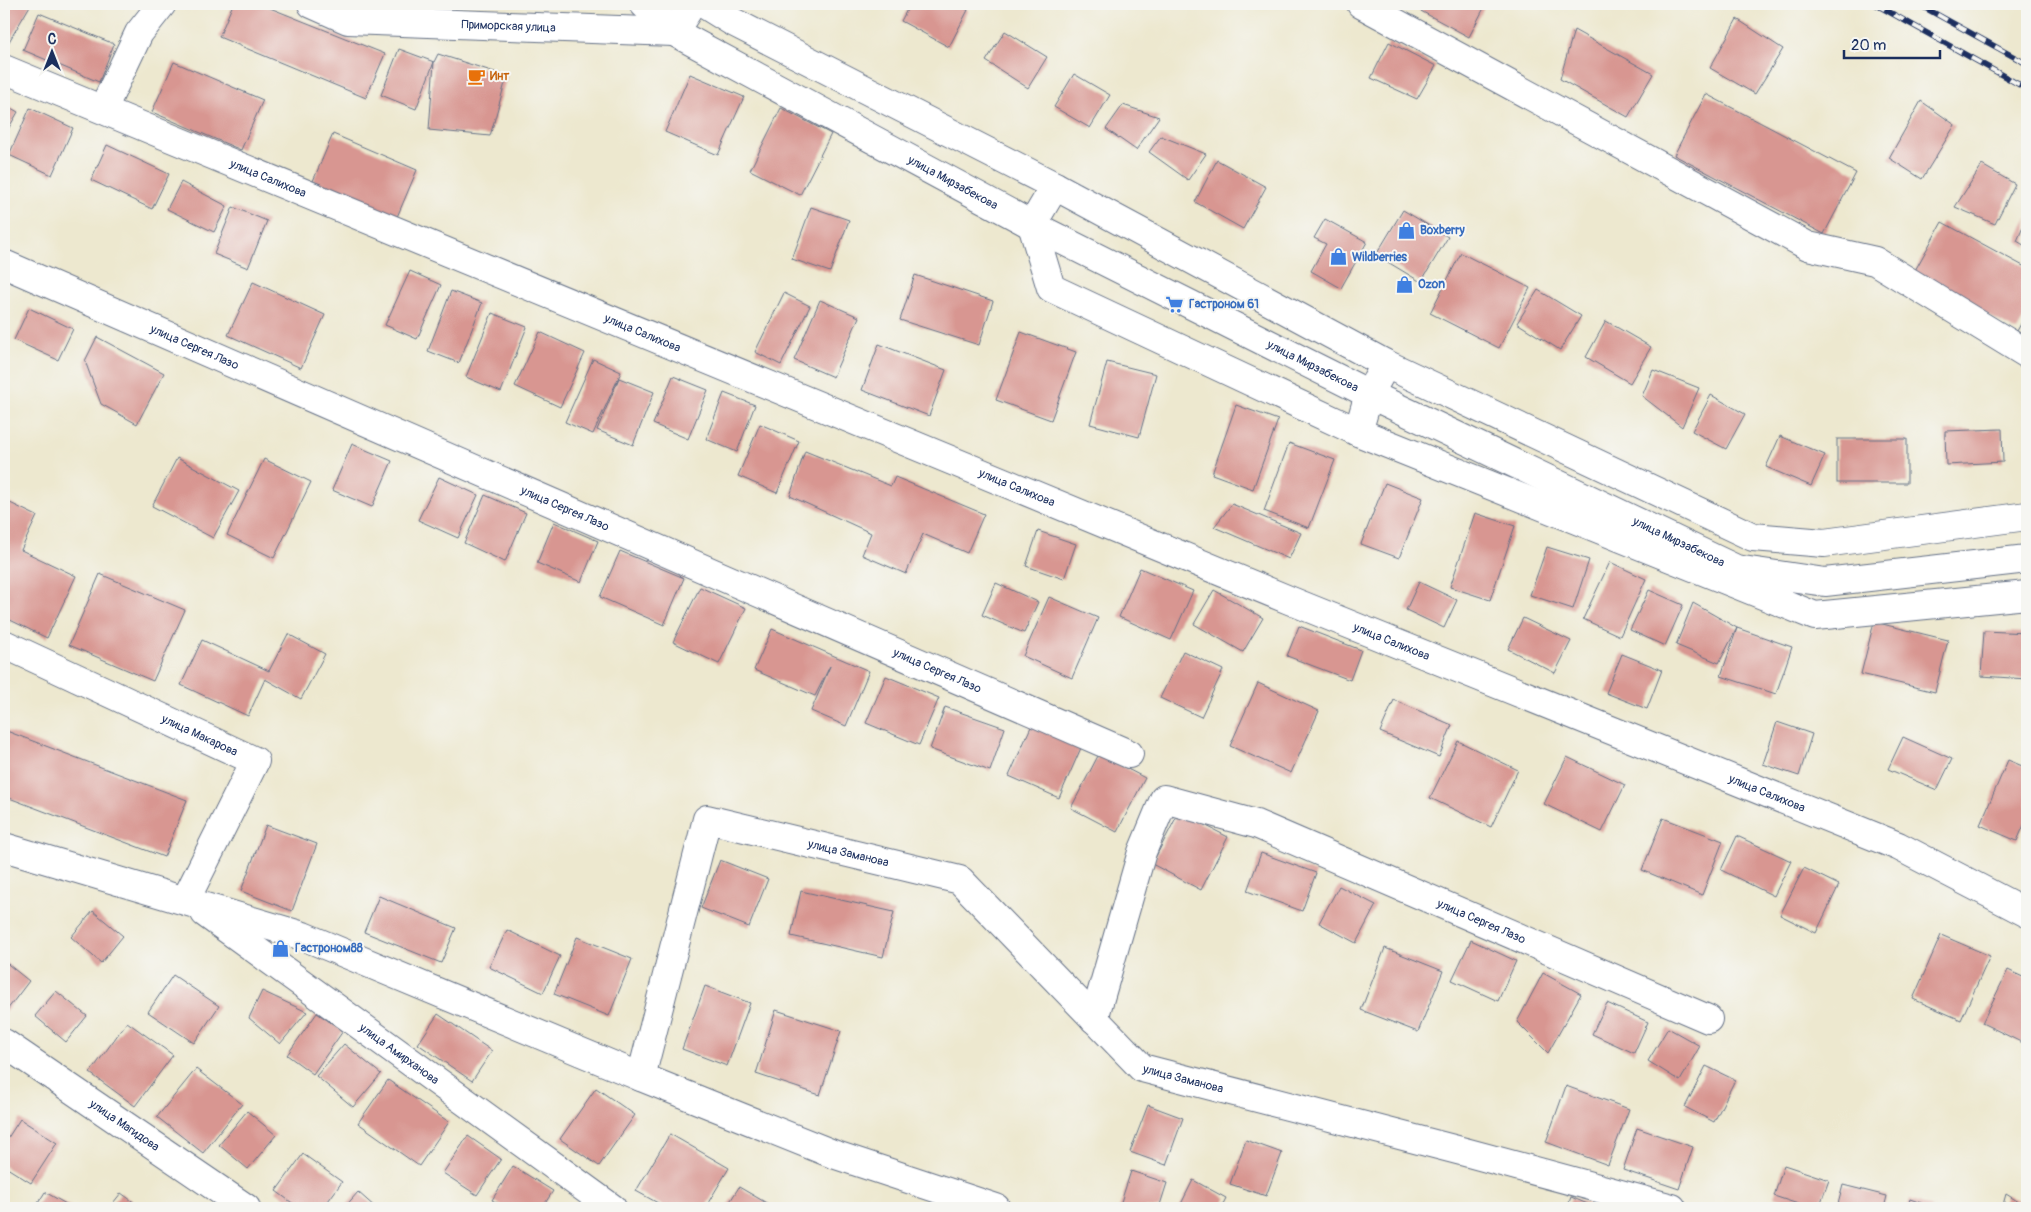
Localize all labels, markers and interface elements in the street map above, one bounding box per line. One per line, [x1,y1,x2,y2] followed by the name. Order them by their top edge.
[461,17,556,36] street label: Приморская улица
[28,28,78,78] north arrow
[1844,28,1940,60] scale bar
[48,31,57,48] text: С
[1851,36,1886,55] text: 20 m
[466,66,486,86] cafe icon: Инт
[490,69,510,84] place label: Инт
[904,152,1001,213] street label: улица Мирзабекова
[227,156,309,201] street label: улица Салихова
[1396,220,1416,240] shop icon: Boxberry
[1420,223,1465,238] place label: Boxberry
[1328,247,1348,267] shop icon: Wildberries
[1352,250,1408,265] place label: Wildberries
[1394,274,1414,294] shop icon: Ozon
[1418,277,1445,292] place label: Ozon
[1165,294,1185,314] supermarket icon: Гастроном 61
[1189,297,1259,312] place label: Гастроном 61
[601,311,683,356] street label: улица Салихова
[147,321,241,374] street label: улица Сергея Лазо
[1264,337,1361,396] street label: улица Мирзабекова
[975,465,1057,511] street label: улица Салихова
[518,483,612,535] street label: улица Сергея Лазо
[1629,513,1727,571] street label: улица Мирзабекова
[1350,619,1432,664] street label: улица Салихова
[890,645,984,697] street label: улица Сергея Лазо
[158,711,240,760] street label: улица Макарова
[1726,771,1808,816] street label: улица Салихова
[805,836,891,871] street label: улица Заманова
[1434,896,1528,948] street label: улица Сергея Лазо
[271,938,291,958] shop icon: Гастроном88
[295,941,363,956] place label: Гастроном88
[355,1020,442,1088] street label: улица Амирханова
[1140,1061,1225,1097] street label: улица Заманова
[86,1096,163,1155] street label: улица Магидова

